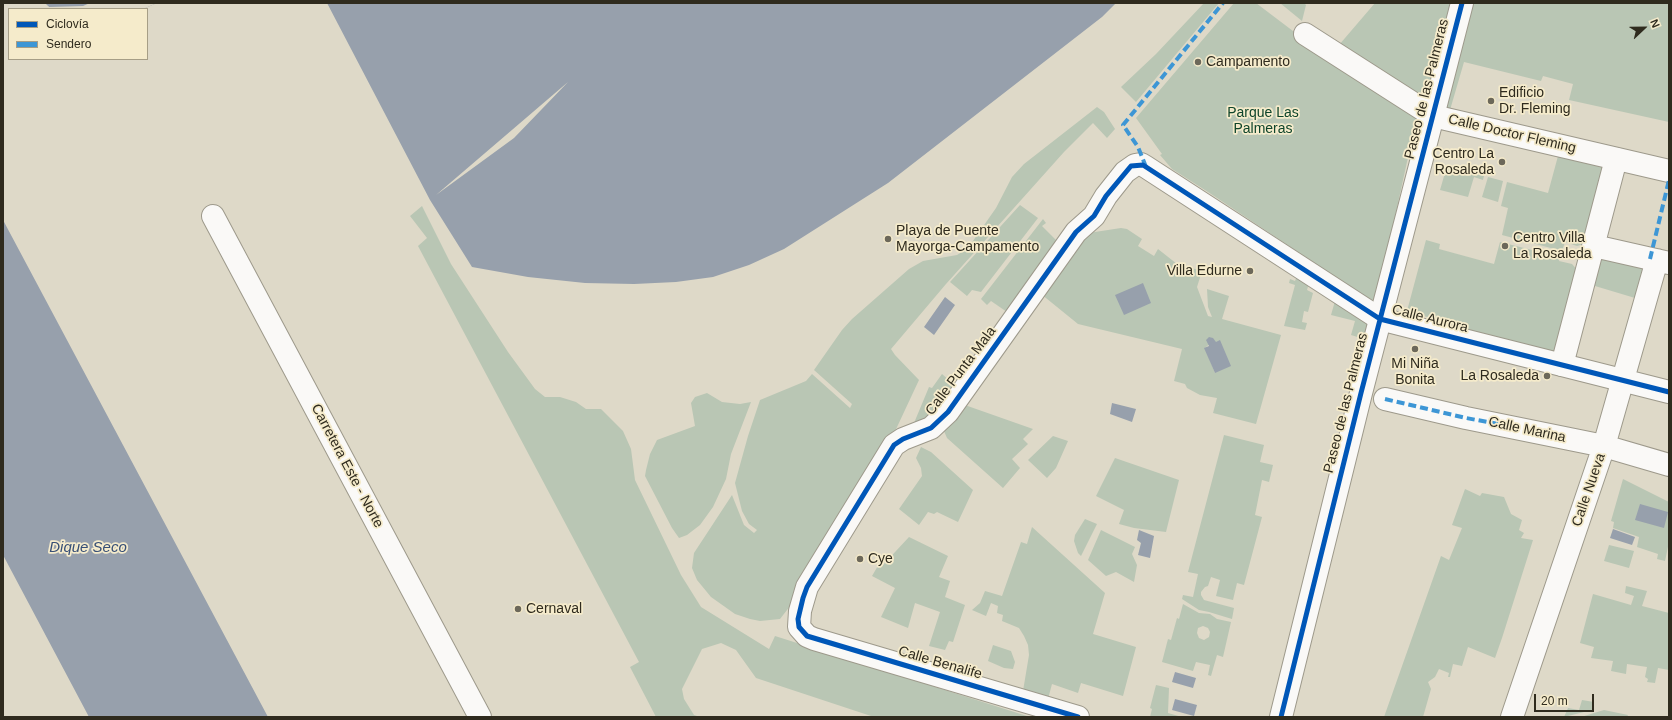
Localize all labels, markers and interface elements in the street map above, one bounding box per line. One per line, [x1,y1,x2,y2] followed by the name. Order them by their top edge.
[8,8,148,60] legend
[1624,8,1664,48] north arrow
[46,17,89,31] text: Ciclovía
[1401,17,1453,161] street label: Paseo de las Palmeras
[1648,18,1662,29] text: N
[46,37,91,51] text: Sendero
[1206,54,1290,70] place label: Campamento
[1193,57,1203,67] marker: Campamento
[1499,85,1571,118] place label: Edificio Dr. Fleming
[1486,96,1496,106] marker: Edificio Dr. Fleming
[1227,105,1299,138] park label: Parque Las Palmeras
[1446,111,1578,157] street label: Calle Doctor Fleming
[1433,146,1494,178] place label: Centro La Rosaleda
[1497,157,1507,167] marker: Centro La Rosaleda
[896,223,1039,256] place label: Playa de Puente Mayorga-Campamento
[1513,230,1592,262] place label: Centro Villa La Rosaleda
[883,234,893,244] marker: Playa de Puente Mayorga-Campamento
[1500,241,1510,251] marker: Centro Villa La Rosaleda
[1167,263,1242,279] place label: Villa Edurne
[1245,266,1255,276] marker: Villa Edurne
[1390,301,1470,337] street label: Calle Aurora
[922,323,1000,419] street label: Calle Punta Mala
[1320,331,1372,475] street label: Paseo de las Palmeras
[1410,344,1420,354] marker: Mi Niña Bonita
[1391,356,1439,388] place label: Mi Niña Bonita
[1460,368,1539,384] place label: La Rosaleda
[1542,371,1552,381] marker: La Rosaleda
[307,401,387,531] street label: Carretera Este - Norte
[1487,414,1567,446] street label: Calle Marina
[1569,451,1609,529] street label: Calle Nueva
[49,539,127,557] water label: Dique Seco
[868,551,893,567] place label: Cye
[855,554,865,564] marker: Cye
[526,601,582,617] place label: Cernaval
[513,604,523,614] marker: Cernaval
[896,643,984,683] street label: Calle Benalife
[1536,686,1596,712] scale bar
[1541,694,1568,708] text: 20 m

